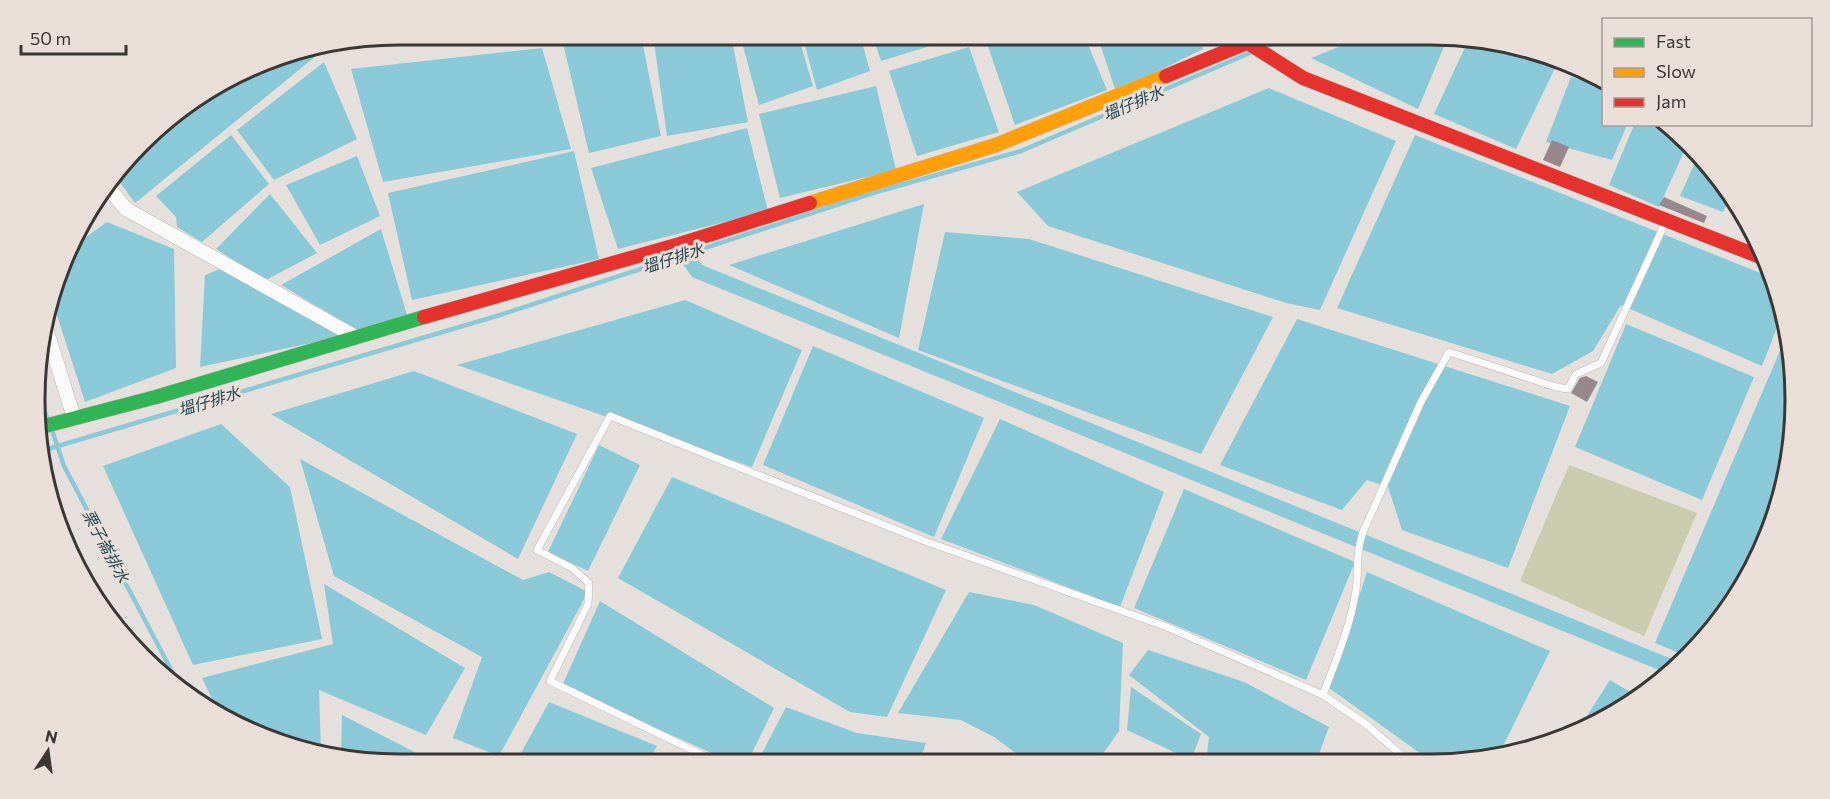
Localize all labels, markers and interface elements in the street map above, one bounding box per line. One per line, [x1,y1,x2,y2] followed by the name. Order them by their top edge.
[21,18,126,56] scale bar
[1602,18,1812,126] legend
[30,27,71,49] text: 50 m
[1656,30,1691,52] text: Fast
[1656,60,1696,82] text: Slow
[1100,81,1167,124] water label: 塭仔排水
[1656,90,1686,112] text: Jam
[639,238,707,276] water label: 塭仔排水
[175,382,243,419] water label: 塭仔排水
[79,506,134,586] water label: 栗子崙排水
[18,721,78,781] north arrow
[44,725,59,747] text: N

